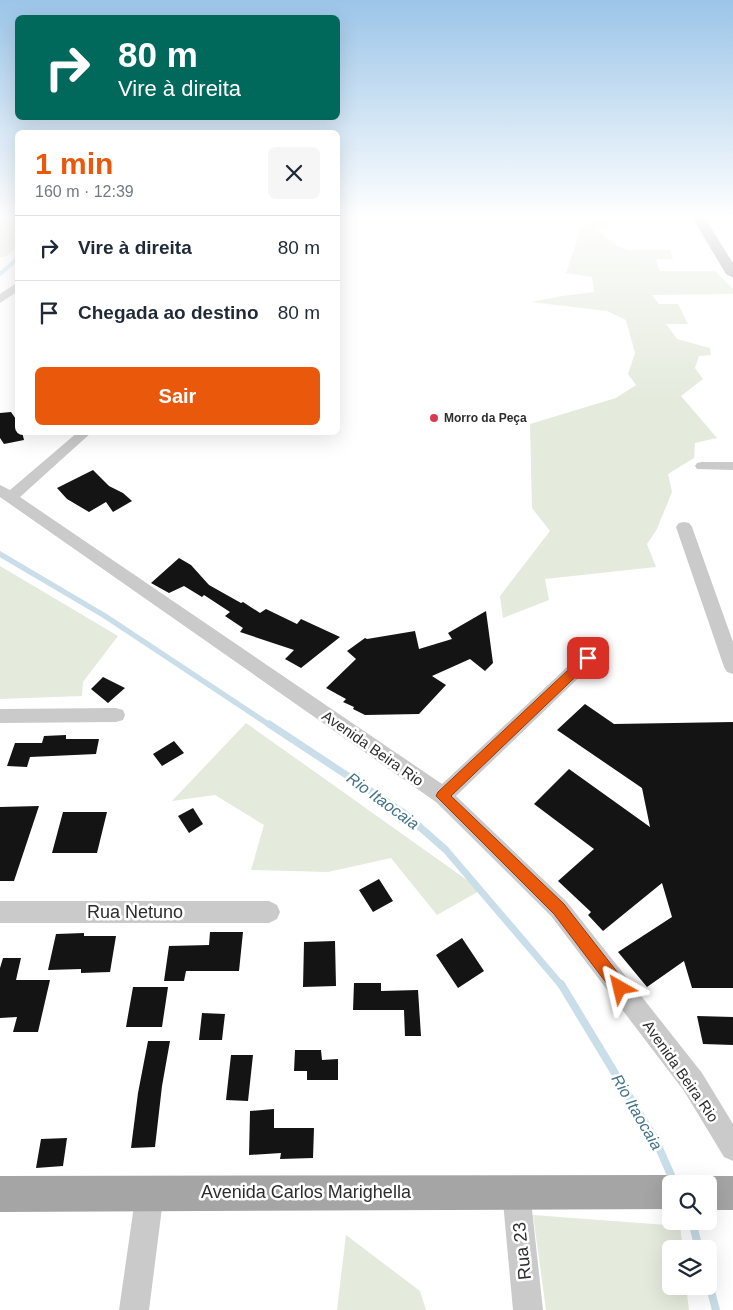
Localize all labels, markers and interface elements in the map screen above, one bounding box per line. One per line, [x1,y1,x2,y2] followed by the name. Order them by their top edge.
[35,35,100,100] icon: right
[118,35,198,74] text: 80 m
[118,76,241,101] text: Vire à direita
[35,147,113,180] text: 1 min
[268,147,320,199] button: close
[35,183,134,200] text: 160 m · 12:39
[35,234,63,262] icon: right
[78,237,192,258] text: Vire à direita
[278,237,320,258] text: 80 m
[35,299,63,327] icon: arrive
[78,302,259,323] text: Chegada ao destino
[278,302,320,323] text: 80 m
[35,367,320,425] button: Sair
[444,411,527,425] place label: Morro da Peça
[428,412,440,424] marker: Morro da Peça
[567,637,609,679] pin
[574,644,602,672] icon: arrive
[319,707,427,789] street label: Avenida Beira Rio
[344,769,422,833] water label: Rio Itaocaia
[87,902,183,922] street label: Rua Netuno
[593,961,645,1013] position arrow
[640,1017,722,1125] street label: Avenida Beira Rio
[609,1071,666,1153] water label: Rio Itaocaia
[662,1175,717,1295] map controls
[662,1175,717,1230] button: search
[201,1182,412,1202] street label: Avenida Carlos Marighella
[509,1221,535,1281] street label: Rua 23
[662,1240,717,1295] button: layers

